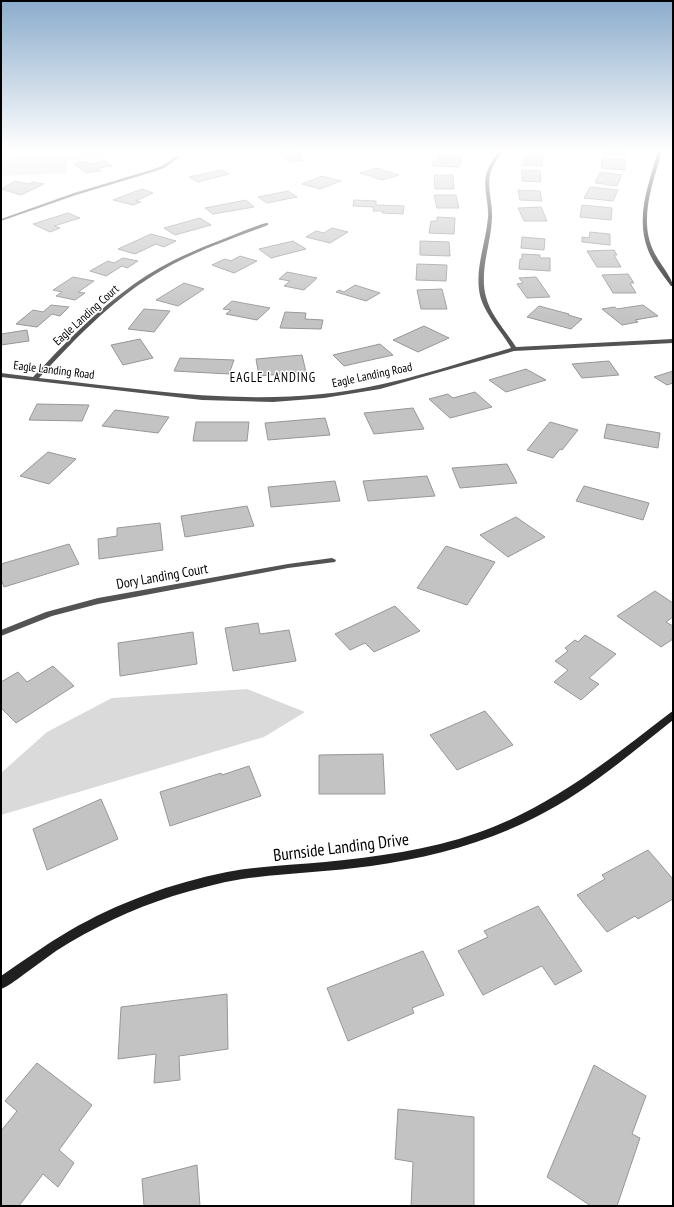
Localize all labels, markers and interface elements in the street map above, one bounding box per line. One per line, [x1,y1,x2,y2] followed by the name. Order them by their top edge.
[50,281,122,348] street label: Eagle Landing Court
[13,357,95,382] street label: Eagle Landing Road
[330,359,413,390] street label: Eagle Landing Road
[230,369,316,386] district label: EAGLE LANDING
[115,559,209,593] street label: Dory Landing Court
[272,828,410,866] street label: Burnside Landing Drive

